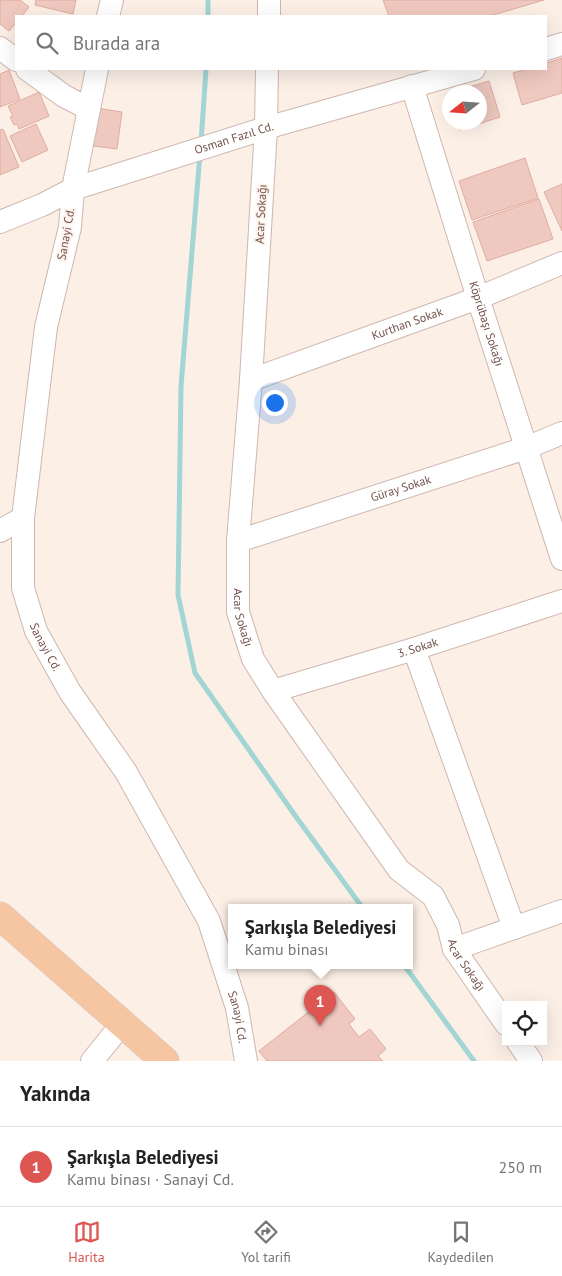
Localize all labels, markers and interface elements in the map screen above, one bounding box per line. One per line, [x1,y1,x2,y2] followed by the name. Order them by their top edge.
[15,15,547,70] search box
[33,29,61,57] icon: search
[73,31,160,55] text: Burada ara
[442,85,487,130] north arrow
[192,118,275,157] street label: Osman Fazıl Cd.
[251,184,270,244] street label: Acar Sokağı
[54,207,77,261] street label: Sanayi Cd.
[466,279,507,368] street label: Köprübaşı Sokağı
[369,303,445,343] street label: Kurthan Sokak
[262,390,288,416] your location
[369,471,433,505] street label: Güray Sokak
[231,588,257,648] street label: Acar Sokağı
[27,621,65,674] street label: Sanayi Cd.
[395,634,440,661] street label: 3. Sokak
[228,904,413,969] popup
[245,915,396,939] text: Şarkışla Belediyesi
[445,937,489,994] street label: Acar Sokağı
[245,939,328,959] text: Kamu binası
[304,985,336,1026] pin: 1
[225,989,251,1044] street label: Sanayi Cd.
[502,1001,547,1046] map controls
[502,1001,547,1046] button: locate
[20,1080,90,1107] text: Yakında
[67,1145,219,1169] text: Şarkışla Belediyesi
[31,1157,41,1177] text: 1
[499,1157,542,1177] text: 250 m
[67,1169,234,1189] text: Kamu binası · Sanayi Cd.
[68,1218,105,1266] tab: Harita
[241,1218,291,1266] tab: Yol tarifi
[427,1218,494,1266] tab: Kaydedilen

